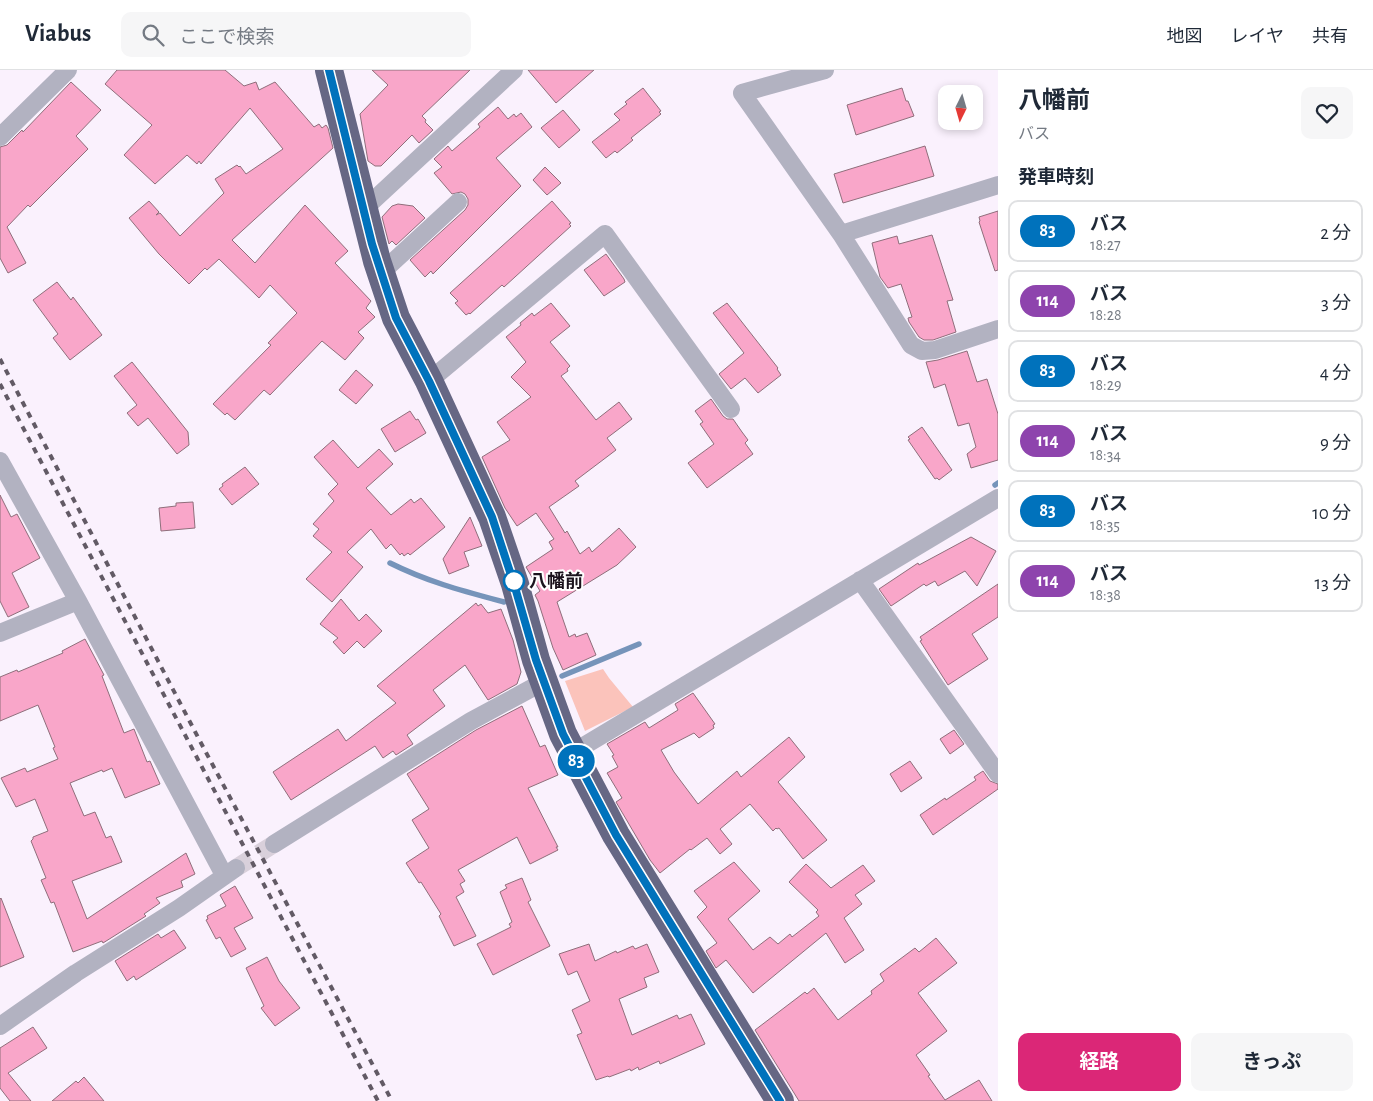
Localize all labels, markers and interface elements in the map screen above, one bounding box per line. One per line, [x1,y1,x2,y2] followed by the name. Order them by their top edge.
[121,12,471,57] search box
[139,21,167,49] icon: search
[25,22,91,46] text: Viabus
[179,28,274,47] text: ここで検索
[1167,28,1203,46] text: 地図
[1231,28,1284,46] text: レイヤ
[1312,28,1348,46] text: 共有
[938,85,982,130] north arrow
[938,85,983,130] map controls
[1301,87,1353,139] button: heart
[1018,89,1090,113] text: 八幡前
[1018,126,1050,142] text: バス
[1018,168,1094,187] text: 発車時刻
[1090,215,1128,234] text: バス
[1039,222,1056,240] text: 83
[1320,224,1351,243] text: 2 分
[1090,237,1121,253] text: 18:27
[1090,285,1128,304] text: バス
[1036,292,1059,310] text: 114
[1321,294,1351,313] text: 3 分
[1090,307,1122,323] text: 18:28
[1090,355,1128,374] text: バス
[1039,362,1056,380] text: 83
[1320,364,1351,383] text: 4 分
[1090,377,1122,393] text: 18:29
[1090,425,1128,444] text: バス
[1036,432,1059,450] text: 114
[1320,434,1351,453] text: 9 分
[1090,447,1121,463] text: 18:34
[1090,495,1128,514] text: バス
[1039,502,1056,520] text: 83
[1312,504,1351,523] text: 10 分
[1090,517,1120,533] text: 18:35
[1090,565,1128,584] text: バス
[503,570,525,592] marker: 八幡前
[529,571,583,591] place label: 八幡前
[1036,572,1059,590] text: 114
[1315,574,1351,593] text: 13 分
[1090,587,1121,603] text: 18:38
[554,745,598,777] line badge: 83
[568,752,584,770] text: 83
[1018,1033,1181,1091] button: 経路
[1191,1033,1353,1091] button: きっぷ

